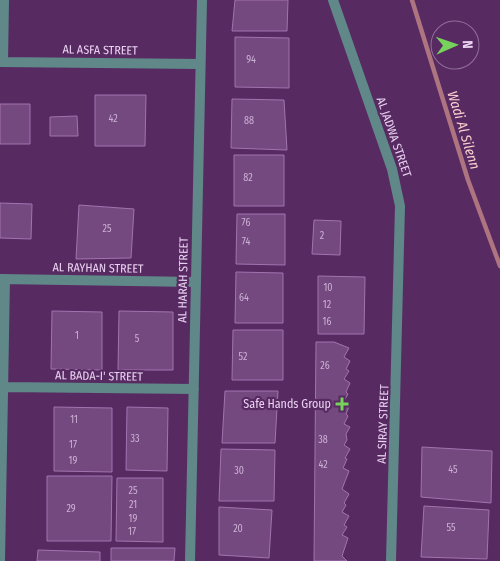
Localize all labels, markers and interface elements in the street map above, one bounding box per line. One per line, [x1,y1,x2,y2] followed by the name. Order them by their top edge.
[430,20,480,70] north arrow
[459,40,476,49] text: N
[62,42,138,58] street label: AL ASFA STREET
[246,54,256,66] house number: 94
[444,89,484,171] water label: Wadi Al Silenn
[374,95,414,179] street label: AL JADWA STREET
[108,113,118,125] house number: 42
[244,115,254,127] house number: 88
[243,172,253,184] house number: 82
[242,217,250,229] house number: 76
[103,223,112,235] house number: 25
[320,230,325,242] house number: 2
[242,236,250,248] house number: 74
[175,237,191,323] street label: AL HARAH STREET
[52,260,144,276] street label: AL RAYHAN STREET
[323,282,333,294] house number: 10
[239,292,249,304] house number: 64
[323,299,332,311] house number: 12
[323,316,331,328] house number: 16
[75,330,79,342] house number: 1
[135,333,140,345] house number: 5
[239,351,248,363] house number: 52
[320,360,330,372] house number: 26
[55,368,143,384] street label: AL BADA-I' STREET
[375,384,391,464] street label: AL SIRAY STREET
[243,397,331,411] place label: Safe Hands Group
[335,397,349,411] marker: Safe Hands Group
[70,414,78,426] house number: 11
[130,433,140,445] house number: 33
[318,434,328,446] house number: 38
[69,439,77,451] house number: 17
[69,455,78,467] house number: 19
[318,459,328,471] house number: 42
[448,464,458,476] house number: 45
[234,465,244,477] house number: 30
[129,485,138,497] house number: 25
[129,499,137,511] house number: 21
[66,503,76,515] house number: 29
[129,513,138,525] house number: 19
[446,522,456,534] house number: 55
[233,523,243,535] house number: 20
[128,526,136,538] house number: 17

